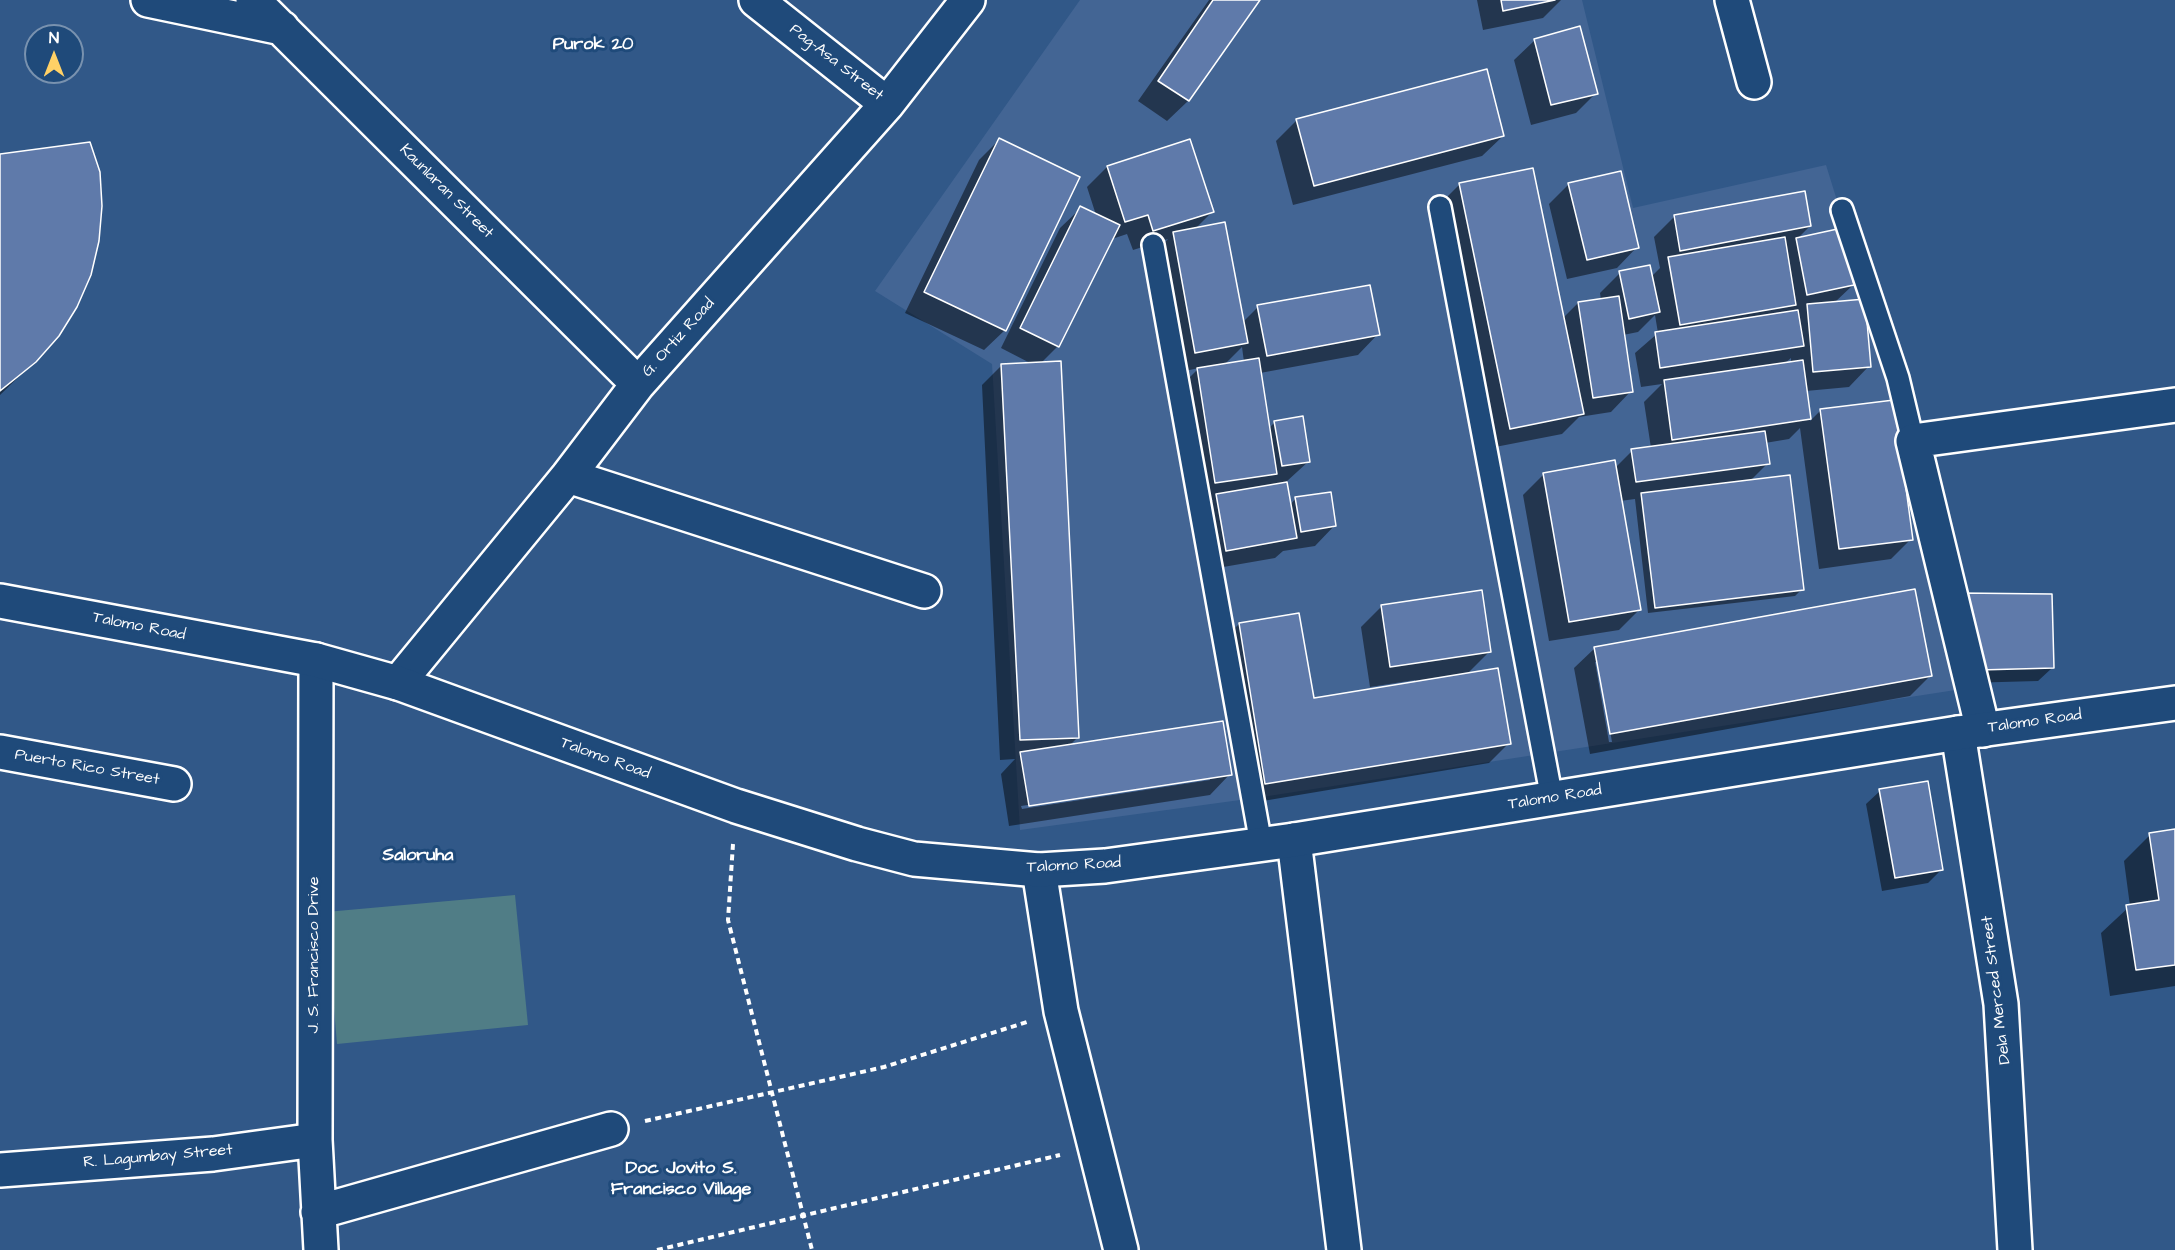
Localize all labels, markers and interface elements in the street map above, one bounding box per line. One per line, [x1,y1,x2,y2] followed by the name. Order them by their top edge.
[785,20,887,106] street label: Pag-Asa Street
[24,24,84,84] north arrow
[49,27,59,49] text: N
[553,34,633,56] district label: Purok 20
[395,141,497,243] street label: Kaunlaran Street
[639,295,719,381] street label: G. Ortiz Road
[91,609,187,645] street label: Talomo Road
[1987,706,2083,738] street label: Talomo Road
[557,734,653,784] street label: Talomo Road
[13,746,161,790] street label: Puerto Rico Street
[1507,781,1603,815] street label: Talomo Road
[383,845,453,867] district label: Saloruha
[1026,854,1122,878] street label: Talomo Road
[305,877,325,1033] street label: J. S. Francisco Drive
[1978,915,2016,1065] street label: Dela Merced Street
[83,1141,233,1173] street label: R. Lagumbay Street
[611,1158,751,1200] district label: Doc Jovito S. Francisco Village

